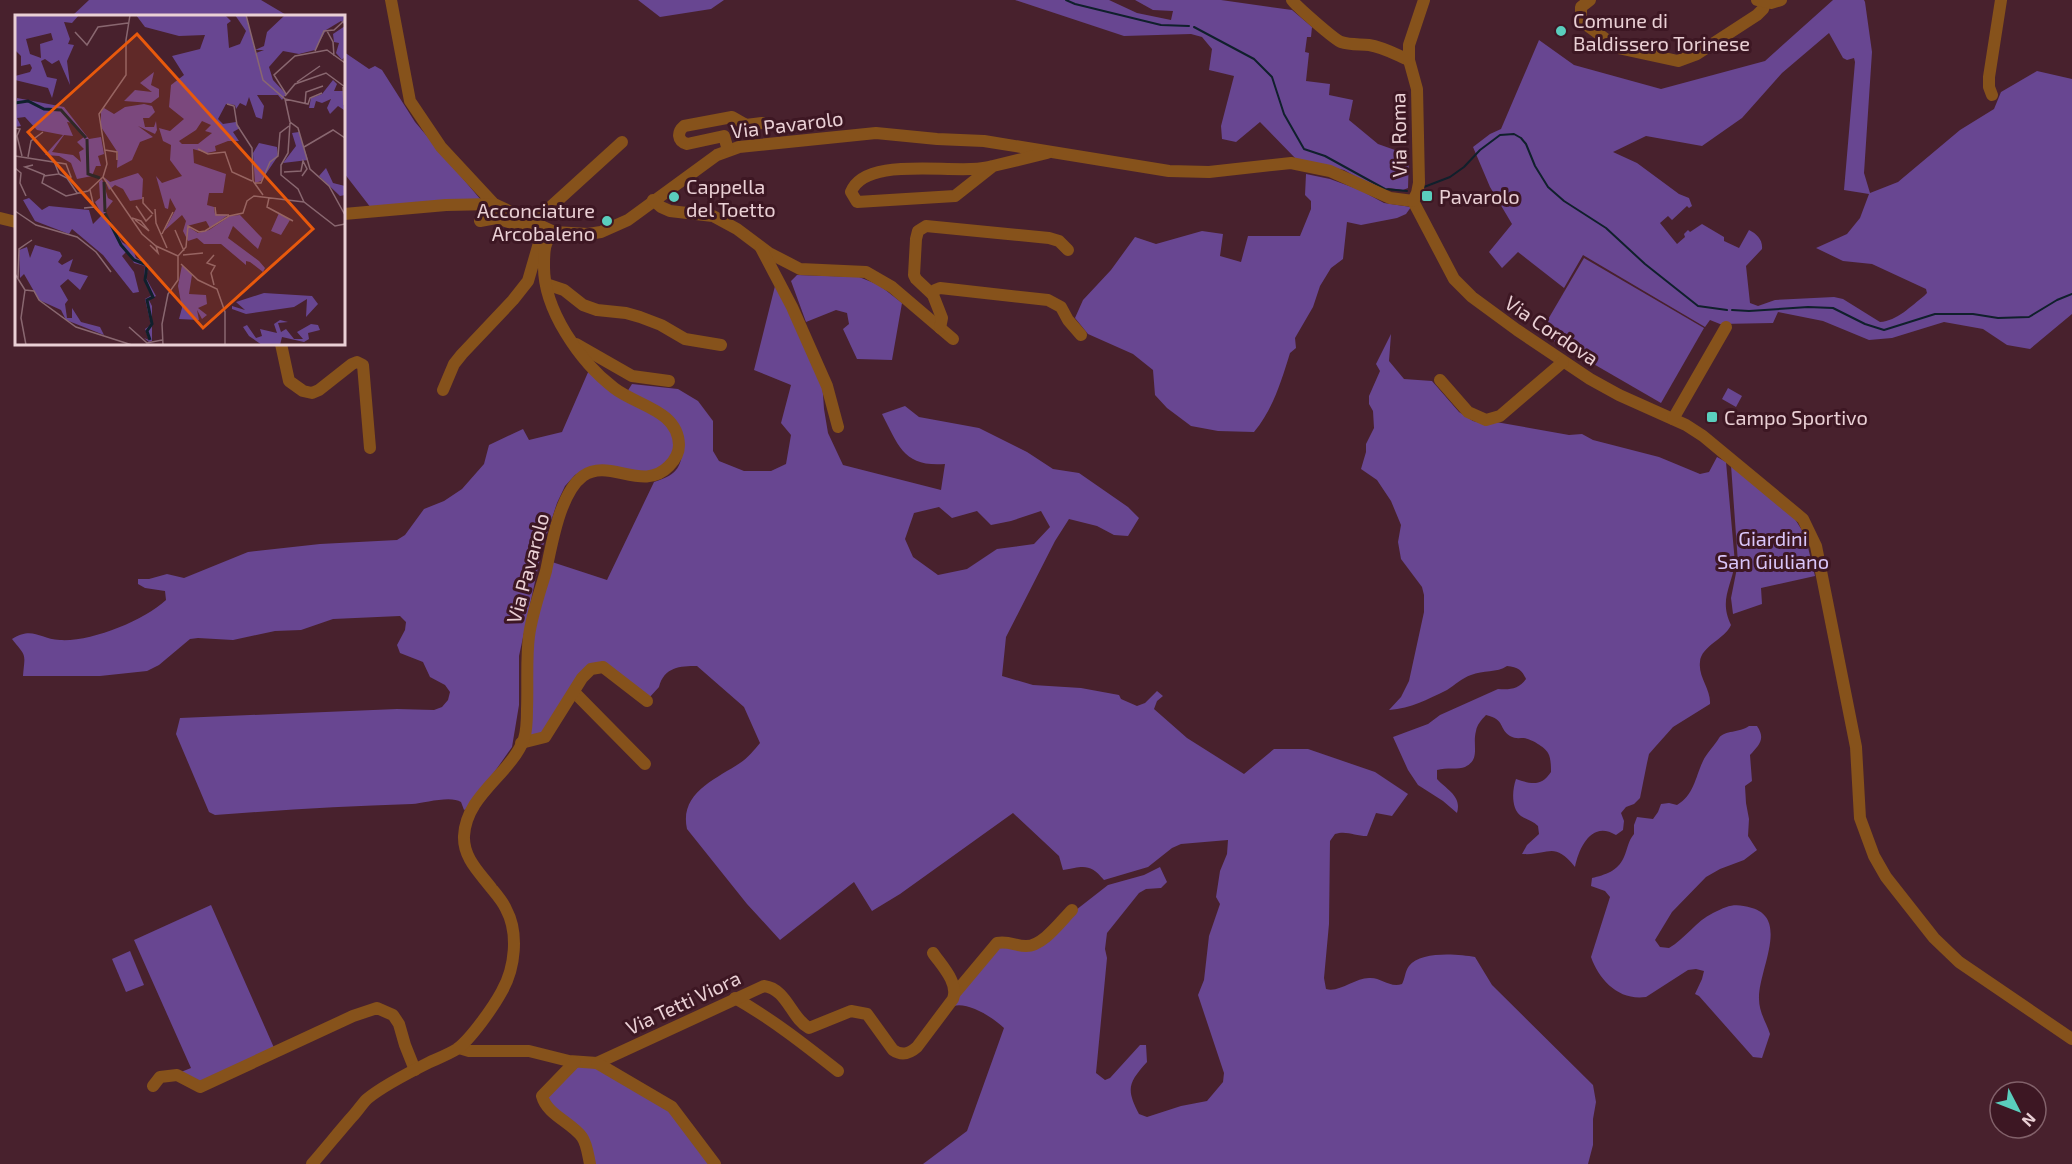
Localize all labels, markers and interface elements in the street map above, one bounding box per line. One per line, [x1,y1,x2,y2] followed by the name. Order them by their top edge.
[1573,8,1750,55] place label: Comune di Baldissero Torinese
[15,15,345,345] inset map
[1554,24,1568,38] marker: Comune di Baldissero Torinese
[1385,92,1411,178] street label: Via Roma
[729,105,845,143] street label: Via Pavarolo
[686,174,776,221] place label: Cappella del Toetto
[1439,184,1520,208] place label: Pavarolo
[1420,189,1434,203] marker: Pavarolo
[667,190,681,204] marker: Cappella del Toetto
[477,198,595,245] place label: Acconciature Arcobaleno
[600,214,614,228] marker: Acconciature Arcobaleno
[1501,290,1603,370] street label: Via Cordova
[1724,405,1868,429] place label: Campo Sportivo
[1705,410,1719,424] marker: Campo Sportivo
[501,510,553,626] street label: Via Pavarolo
[1717,526,1829,573] park label: Giardini San Giuliano
[622,965,744,1039] street label: Via Tetti Viora
[1988,1080,2048,1140] north arrow
[2019,1110,2040,1131] text: N

